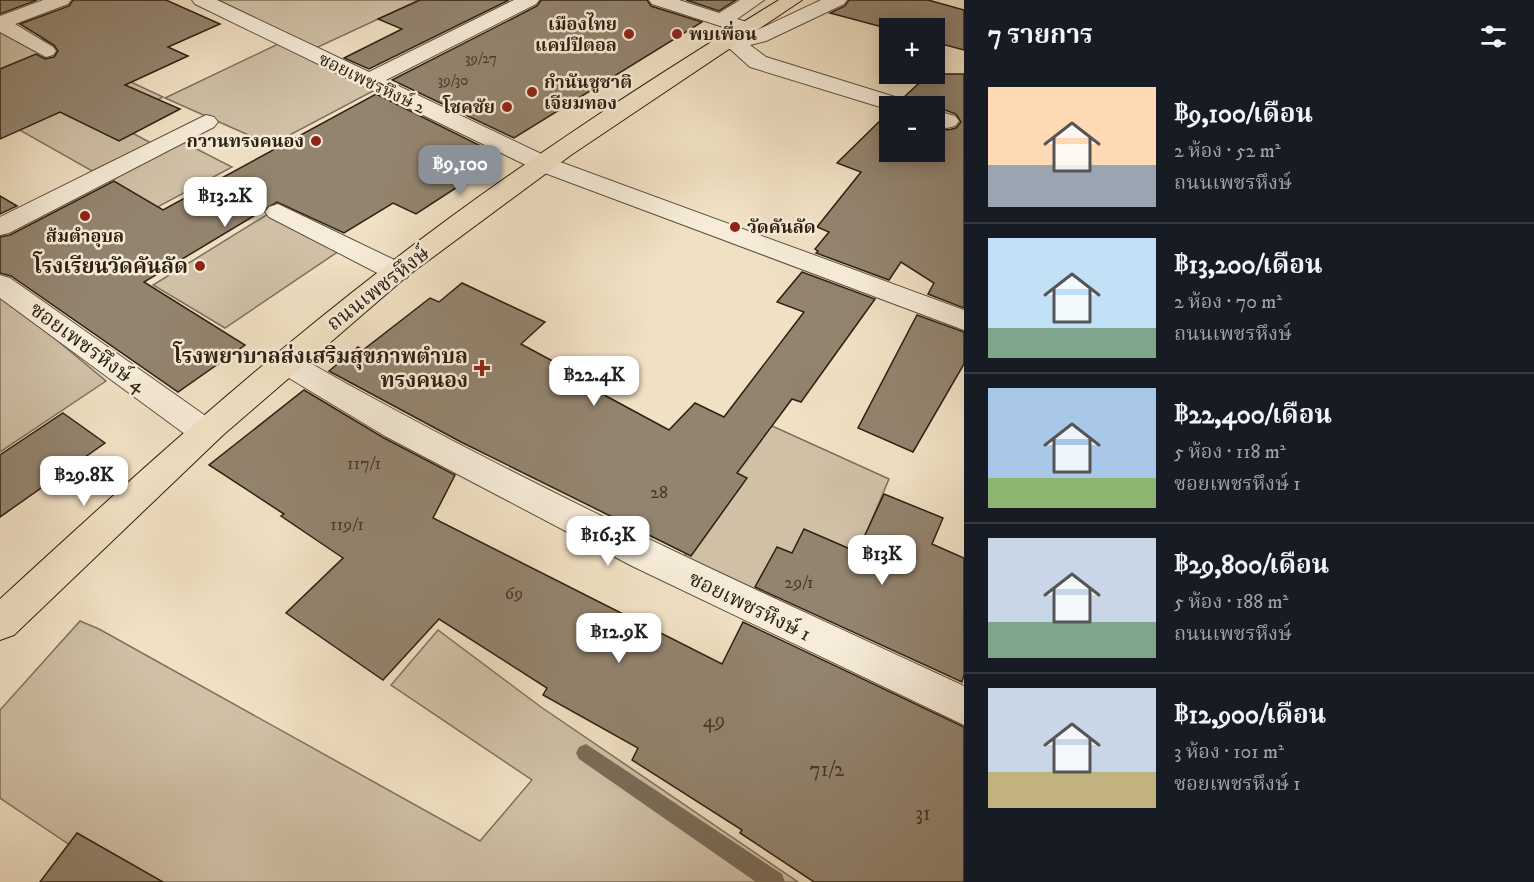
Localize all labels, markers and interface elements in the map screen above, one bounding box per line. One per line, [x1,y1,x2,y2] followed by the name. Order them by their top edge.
[535,12,617,57] place label: เมืองไทย แคปปิตอล
[879,18,945,162] map controls
[879,18,945,84] button: +
[988,19,1093,52] text: 7 รายการ
[689,20,757,46] place label: พบเพื่อน
[1477,20,1510,53] icon: filters
[622,27,636,41] marker: เมืองไทย แคปปิตอล
[670,27,684,41] marker: พบเพื่อน
[315,48,429,119] street label: ซอยเพชรหึงษ์ 2
[465,49,497,68] house number: 39/27
[438,71,468,90] house number: 39/30
[544,72,632,115] place label: กำนันชูชาติ เจียมทอง
[525,85,539,99] marker: กำนันชูชาติ เจียมทอง
[442,95,495,119] place label: โชคชัย
[879,96,945,162] button: −
[1174,98,1313,131] text: ฿9,100/เดือน
[500,100,514,114] marker: โชคชัย
[1036,111,1108,183] icon: home
[186,131,304,153] place label: กวานทรงคนอง
[309,134,323,148] marker: กวานทรงคนอง
[1174,139,1281,164] text: 2 ห้อง · 52 m²
[411,145,509,196] pin: ฿9,100
[432,152,488,177] text: ฿9,100
[1174,171,1292,196] text: ถนนเพชรหึงษ์
[176,177,274,228] pin: ฿13.2K
[198,184,252,209] text: ฿13.2K
[78,209,92,223] marker: ส้มตำอุบล
[747,217,816,239] place label: วัดคันลัด
[728,220,742,234] marker: วัดคันลัด
[46,226,124,248] place label: ส้มตำอุบล
[321,239,436,337] street label: ถนนเพชรหึงษ์
[1174,249,1323,282] text: ฿13,200/เดือน
[32,251,188,280] place label: โรงเรียนวัดคันลัด
[193,259,207,273] marker: โรงเรียนวัดคันลัด
[1036,262,1108,334] icon: home
[1174,290,1282,315] text: 2 ห้อง · 70 m²
[24,296,152,399] street label: ซอยเพชรหึงษ์ 4
[1174,322,1292,347] text: ถนนเพชรหึงษ์
[172,341,468,394] place label: โรงพยาบาลส่งเสริมสุขภาพตำบล ทรงคนอง
[545,356,643,407] pin: ฿22.4K
[473,359,491,377] marker: โรงพยาบาลส่งเสริมสุขภาพตำบล ทรงคนอง
[563,363,625,388] text: ฿22.4K
[1174,399,1332,432] text: ฿22,400/เดือน
[1036,412,1108,484] icon: home
[1174,440,1286,465] text: 5 ห้อง · 118 m²
[347,453,381,475] house number: 117/1
[35,456,133,507] pin: ฿29.8K
[54,463,114,488] text: ฿29.8K
[1174,472,1300,497] text: ซอยเพชรหึงษ์ 1
[650,482,668,504] house number: 28
[330,514,364,536] house number: 119/1
[559,516,657,567] pin: ฿16.3K
[580,523,636,548] text: ฿16.3K
[846,535,918,586] pin: ฿13K
[862,542,902,567] text: ฿13K
[1174,549,1329,582] text: ฿29,800/เดือน
[1036,562,1108,634] icon: home
[684,565,815,648] street label: ซอยเพชรหึงษ์ 1
[784,572,814,594] house number: 29/1
[505,583,523,605] house number: 69
[1174,590,1288,615] text: 5 ห้อง · 188 m²
[570,613,668,664] pin: ฿12.9K
[590,620,648,645] text: ฿12.9K
[1174,622,1292,647] text: ถนนเพชรหึงษ์
[1174,699,1326,732] text: ฿12,900/เดือน
[703,708,725,734] house number: 49
[1036,712,1108,784] icon: home
[1174,740,1284,765] text: 3 ห้อง · 101 m²
[810,757,845,783] house number: 71/2
[1174,772,1300,797] text: ซอยเพชรหึงษ์ 1
[915,801,931,827] house number: 31

